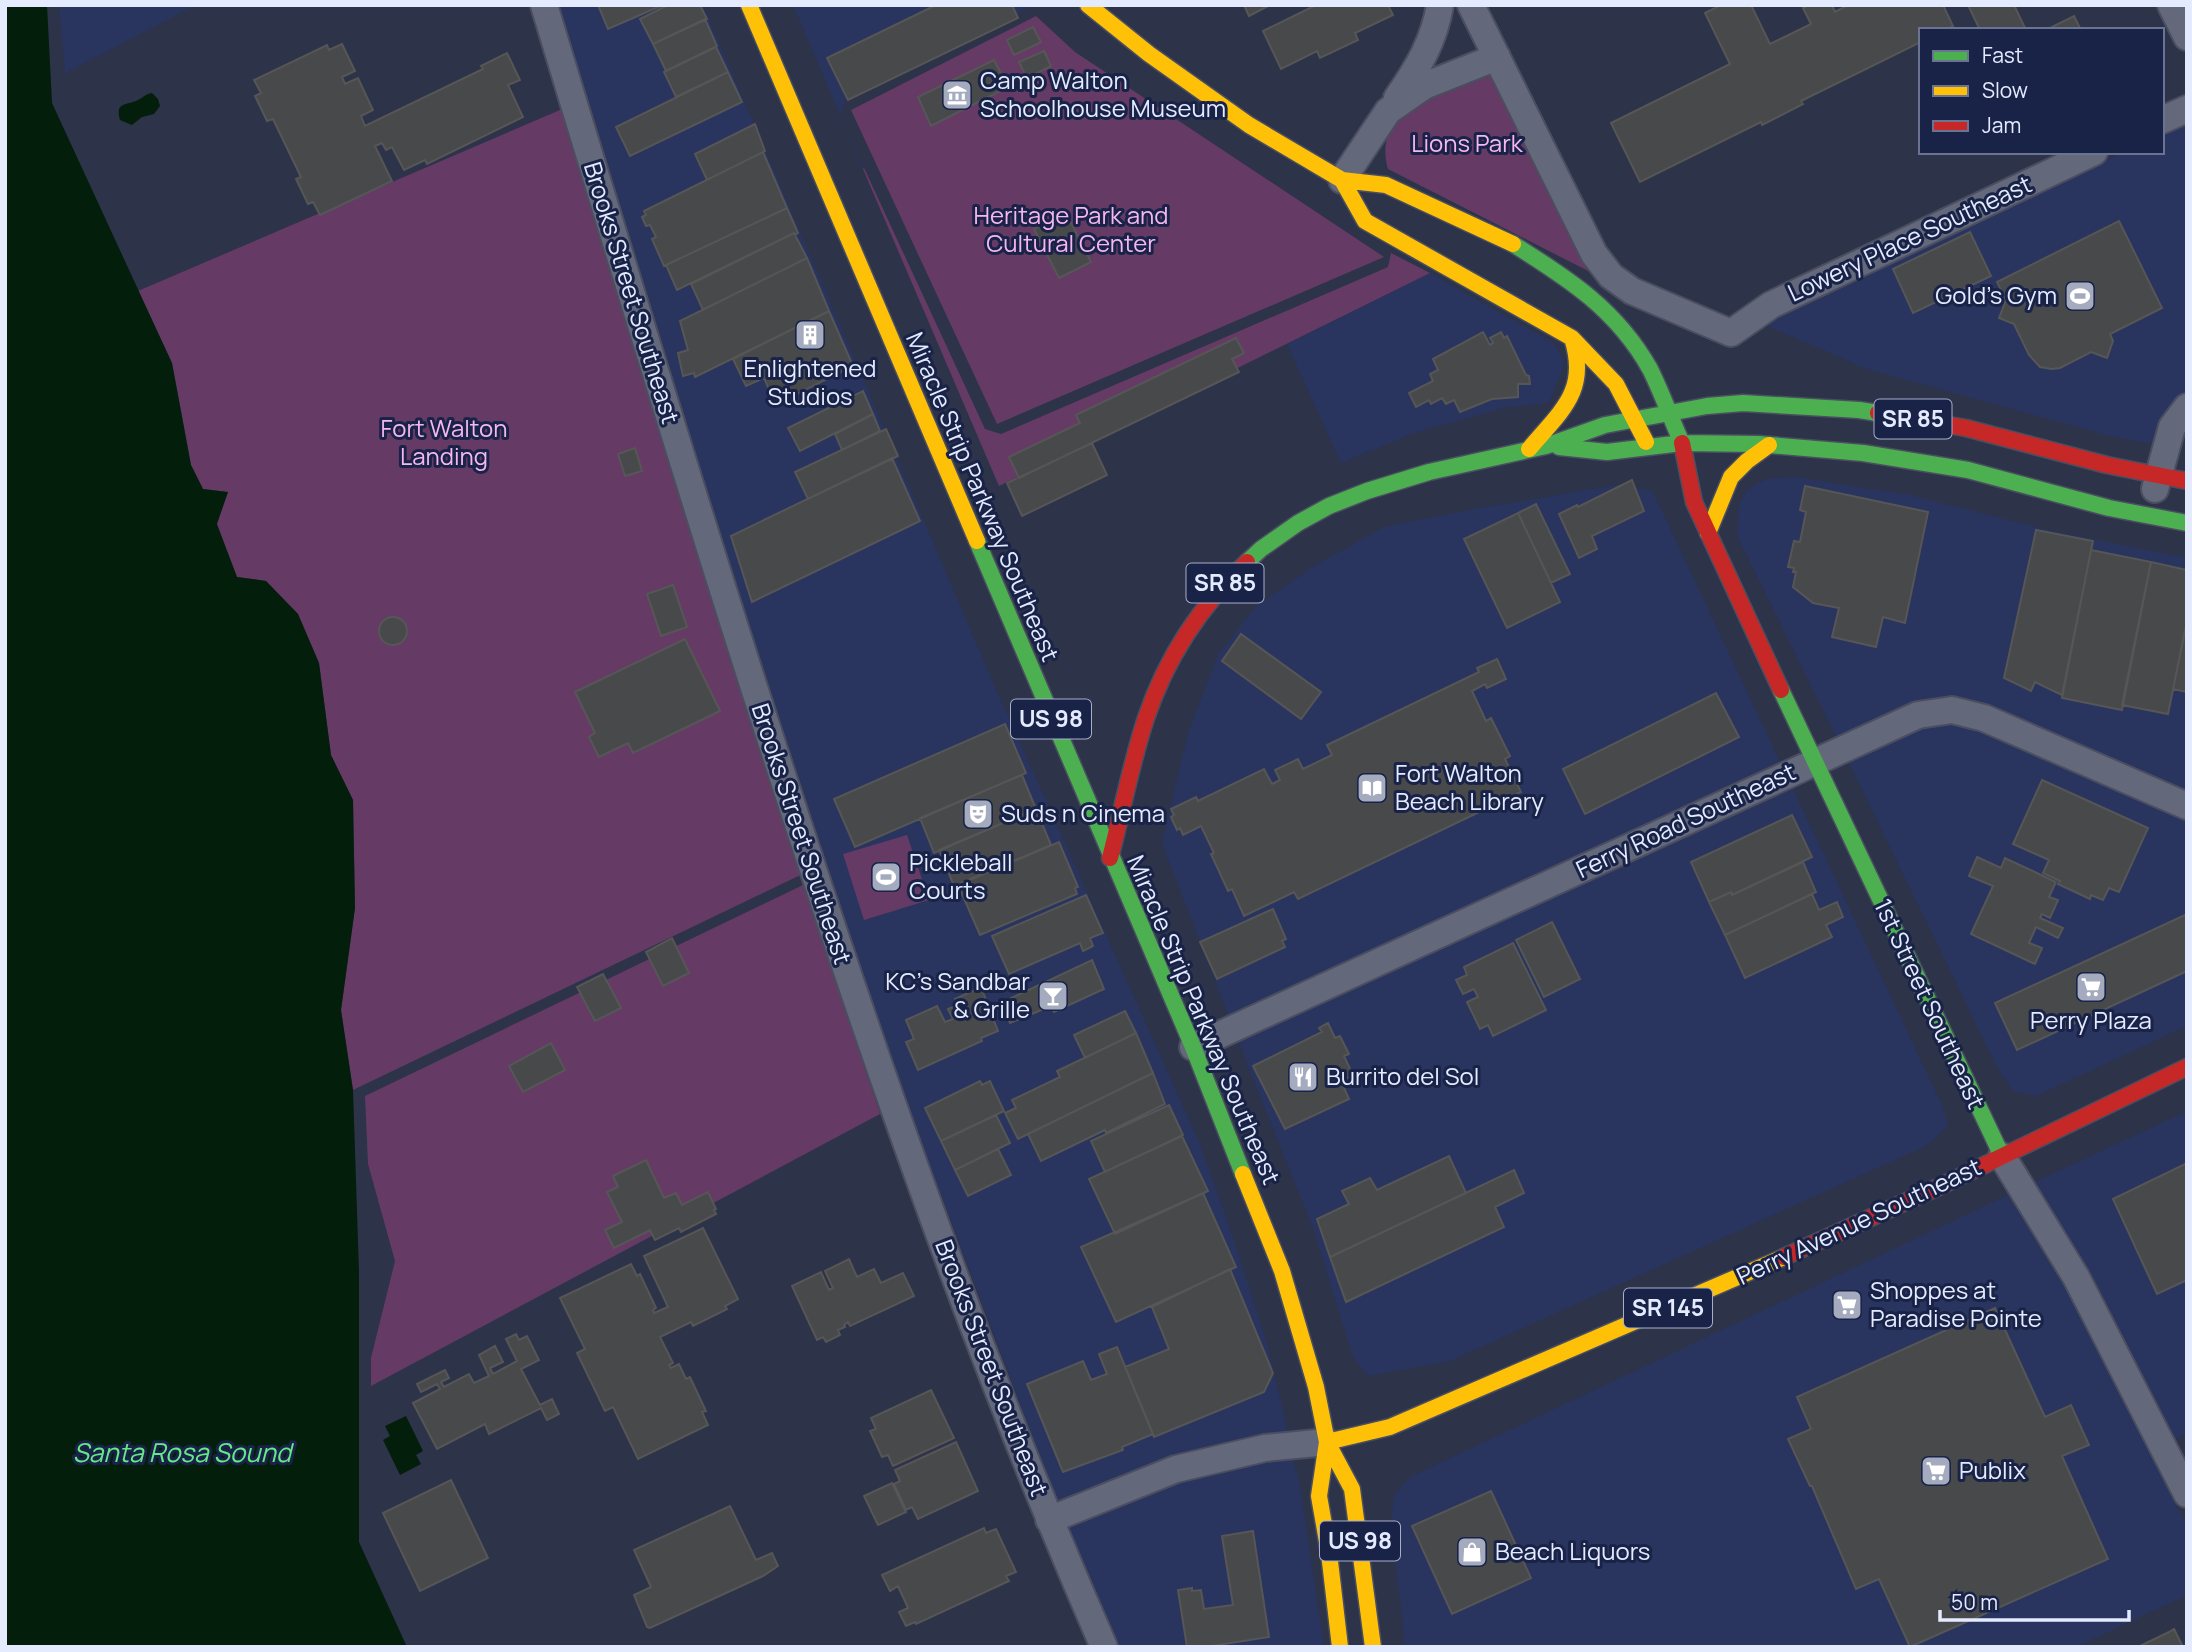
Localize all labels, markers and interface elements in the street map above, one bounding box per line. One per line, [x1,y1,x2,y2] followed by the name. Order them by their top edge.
[1919,28,2164,154] legend
[1982,41,2023,69] text: Fast
[980,63,1226,124] place label: Camp Walton Schoolhouse Museum
[1982,76,2028,104] text: Slow
[940,78,974,112] museum icon: Camp Walton Schoolhouse Museum
[1982,111,2021,139] text: Jam
[1411,126,1524,159] park label: Lions Park
[577,158,688,428] street label: Brooks Street Southeast
[1782,167,2037,309] street label: Lowery Place Southeast
[973,198,1169,259] park label: Heritage Park and Cultural Center
[1935,278,2057,311] place label: Gold's Gym
[2063,279,2097,313] sports icon: Gold's Gym
[793,318,827,352] building icon: Enlightened Studios
[899,327,1068,666] street label: Miracle Strip Parkway Southeast
[744,351,876,412] place label: Enlightened Studios
[1874,400,1952,438] road number: SR 85
[381,411,507,472] park label: Fort Walton Landing
[1186,564,1264,603] road number: SR 85
[745,699,860,968] street label: Brooks Street Southeast
[1011,699,1091,738] road number: US 98
[1570,754,1800,885] street label: Ferry Road Southeast
[1395,756,1544,817] place label: Fort Walton Beach Library
[1355,771,1389,805] library icon: Fort Walton Beach Library
[1001,796,1165,829] place label: Suds n Cinema
[961,797,995,831] theatre icon: Suds n Cinema
[909,845,1013,906] place label: Pickleball Courts
[1120,850,1289,1189] street label: Miracle Strip Parkway Southeast
[869,860,903,894] sports icon: Pickleball Courts
[1867,893,1994,1114] street label: 1st Street Southeast
[885,964,1030,1025] place label: KC's Sandbar & Grille
[2074,970,2108,1004] supermarket icon: Perry Plaza
[1036,979,1070,1013] bar icon: KC's Sandbar & Grille
[2030,1003,2152,1036] place label: Perry Plaza
[1326,1059,1479,1092] place label: Burrito del Sol
[1286,1060,1320,1094] restaurant icon: Burrito del Sol
[1731,1149,1986,1292] street label: Perry Avenue Southeast
[928,1234,1057,1500] street label: Brooks Street Southeast
[1870,1273,2042,1334] place label: Shoppes at Paradise Pointe
[1624,1288,1712,1328] road number: SR 145
[1830,1288,1864,1322] supermarket icon: Shoppes at Paradise Pointe
[73,1434,295,1470] water label: Santa Rosa Sound
[1959,1453,2026,1486] place label: Publix
[1919,1454,1953,1488] supermarket icon: Publix
[1320,1522,1400,1560] road number: US 98
[1495,1534,1650,1567] place label: Beach Liquors
[1455,1535,1489,1569] shop icon: Beach Liquors
[1940,1578,2129,1622] scale bar
[1951,1588,1998,1616] text: 50 m

